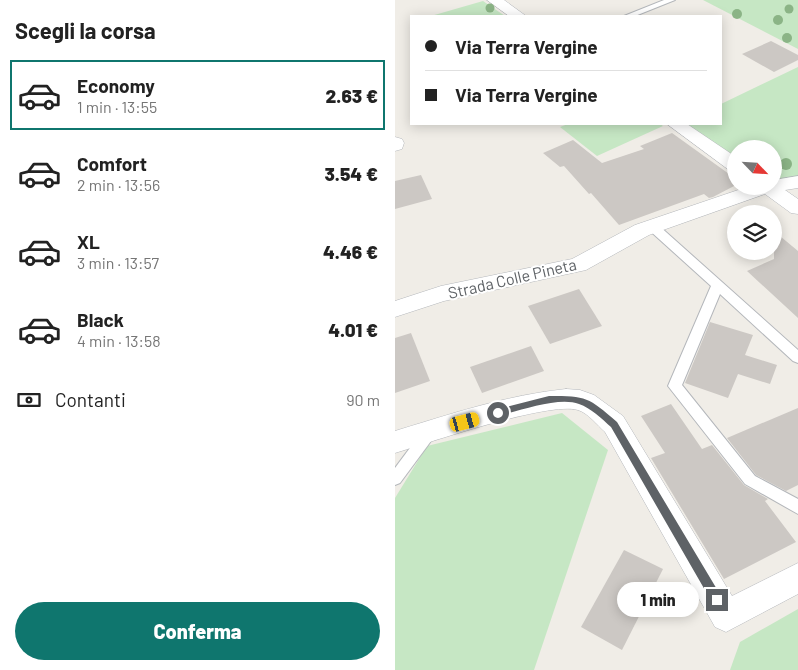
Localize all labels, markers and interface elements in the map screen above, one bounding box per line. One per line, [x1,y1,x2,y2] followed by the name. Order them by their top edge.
[15,17,156,43] text: Scegli la corsa
[455,35,598,58] text: Via Terra Vergine
[17,73,62,118] icon: car
[77,74,155,97] text: Economy
[455,83,598,106] text: Via Terra Vergine
[326,84,378,107] text: 2.63 €
[77,97,157,116] text: 1 min · 13:55
[727,140,783,195] north arrow
[727,140,782,260] map controls
[17,151,62,196] icon: car
[77,152,147,175] text: Comfort
[324,162,378,185] text: 3.54 €
[77,175,160,194] text: 2 min · 13:56
[727,205,782,260] button: layers
[17,229,62,274] icon: car
[77,230,100,253] text: XL
[323,240,378,263] text: 4.46 €
[77,253,159,272] text: 3 min · 13:57
[446,254,578,302] street label: Strada Colle Pineta
[17,307,62,352] icon: car
[77,308,124,331] text: Black
[328,318,378,341] text: 4.01 €
[77,331,161,350] text: 4 min · 13:58
[15,386,43,414] icon: cash
[55,388,126,411] text: Contanti
[346,390,380,409] text: 90 m
[487,402,509,424] route start
[448,411,481,433] car
[617,582,699,618] callout: 1 min
[706,589,728,611] route end
[640,590,676,609] text: 1 min
[15,602,380,660] button: Conferma

